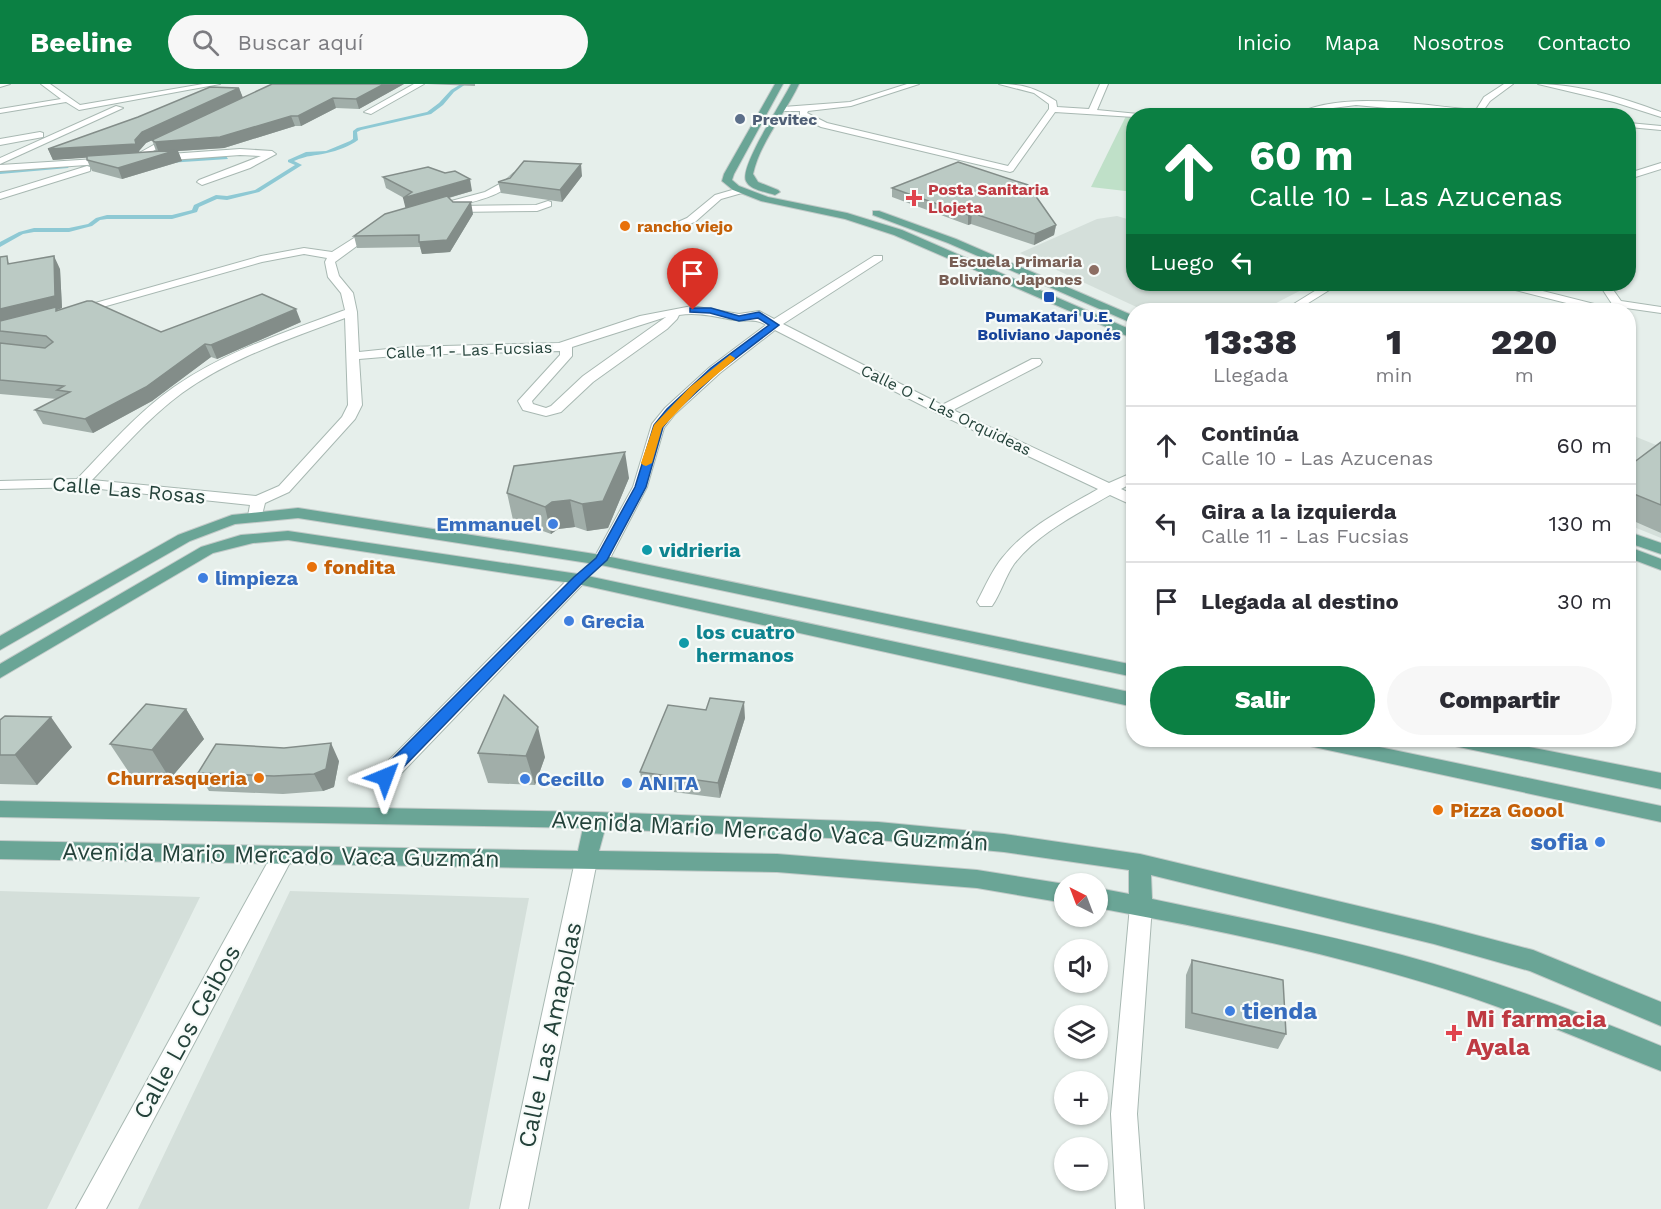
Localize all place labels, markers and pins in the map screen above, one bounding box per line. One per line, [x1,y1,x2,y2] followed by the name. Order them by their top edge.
[752,110,817,129] place label: Previtec
[733,112,747,126] marker: Previtec
[928,180,1049,217] place label: Posta Sanitaria Llojeta
[905,189,923,207] marker: Posta Sanitaria Llojeta
[637,217,733,236] place label: rancho viejo
[618,219,632,233] marker: rancho viejo
[667,248,718,310] pin
[938,252,1083,289] place label: Escuela Primaria Boliviano Japones
[1087,263,1101,277] marker: Escuela Primaria Boliviano Japones
[1042,290,1056,304] marker: PumaKatari U.E. Boliviano Japonés
[977,307,1121,344] place label: PumaKatari U.E. Boliviano Japonés
[436,512,541,536] place label: Emmanuel
[546,517,560,531] marker: Emmanuel
[658,538,741,562] place label: vidrieria
[640,543,654,557] marker: vidrieria
[324,555,396,579] place label: fondita
[305,560,319,574] marker: fondita
[215,566,298,590] place label: limpieza
[196,571,210,585] marker: limpieza
[581,609,645,633] place label: Grecia
[562,614,576,628] marker: Grecia
[696,620,795,667] place label: los cuatro hermanos
[677,636,691,650] marker: los cuatro hermanos
[107,766,247,790] place label: Churrasqueria
[537,767,604,791] place label: Cecillo
[252,771,266,785] marker: Churrasqueria
[639,771,699,795] place label: ANITA
[518,772,532,786] marker: Cecillo
[620,776,634,790] marker: ANITA
[1450,798,1564,822] place label: Pizza Goool
[1431,803,1445,817] marker: Pizza Goool
[1530,828,1588,856] place label: sofia
[1593,835,1607,849] marker: sofia
[1242,997,1317,1025] place label: tienda
[1223,1004,1237,1018] marker: tienda
[1466,1005,1606,1061] place label: Mi farmacia Ayala
[1447,1026,1461,1040] marker: Mi farmacia Ayala

